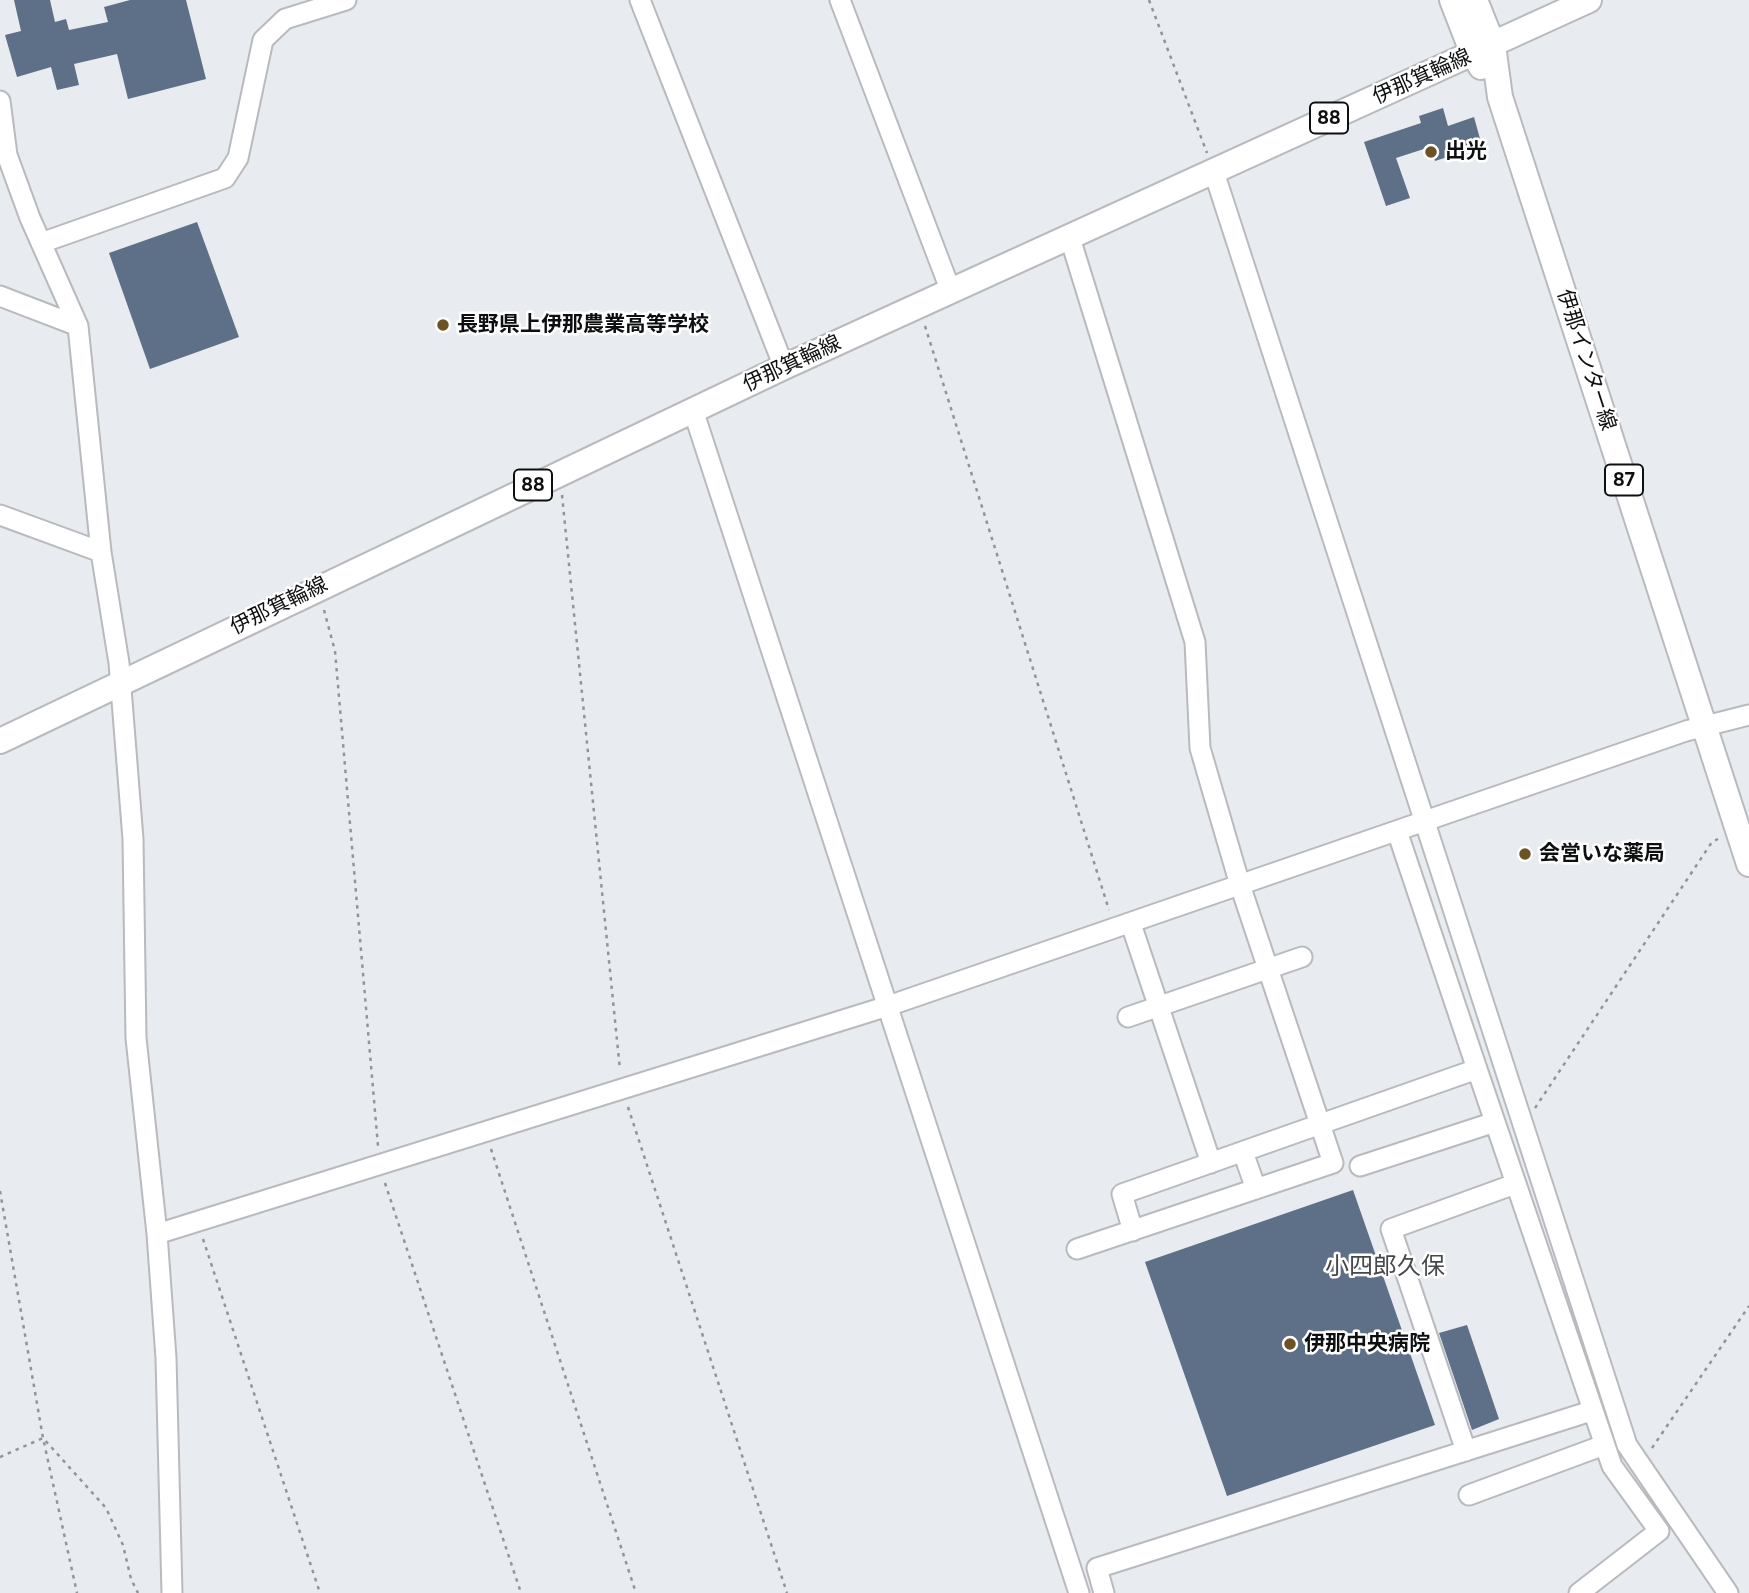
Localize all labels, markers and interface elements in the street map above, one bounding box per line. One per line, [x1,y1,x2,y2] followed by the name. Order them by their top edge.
[1369,44,1475,110] street label: 伊那箕輪線
[1310,102,1348,134] road number: 88
[1445,139,1487,165] place label: 出光
[1423,144,1439,160] marker: 出光
[1551,286,1621,434] street label: 伊那インター線
[457,312,709,338] place label: 長野県上伊那農業高等学校
[435,317,451,333] marker: 長野県上伊那農業高等学校
[739,330,845,398] street label: 伊那箕輪線
[1605,464,1643,495] road number: 87
[514,470,552,500] road number: 88
[226,572,332,640] street label: 伊那箕輪線
[1539,841,1665,867] place label: 会営いな薬局
[1517,846,1533,862] marker: 会営いな薬局
[1325,1253,1445,1281] district label: 小四郎久保
[1304,1331,1430,1357] place label: 伊那中央病院
[1282,1336,1298,1352] marker: 伊那中央病院

